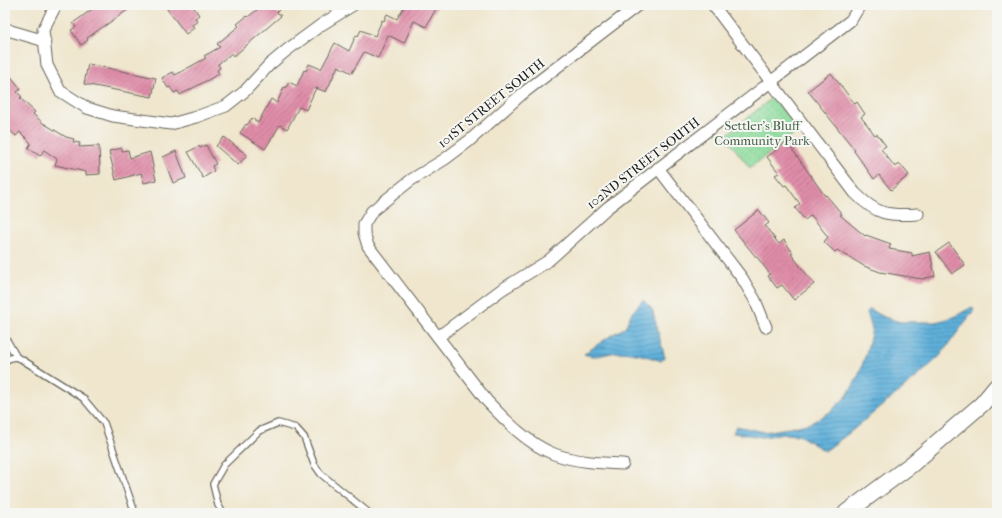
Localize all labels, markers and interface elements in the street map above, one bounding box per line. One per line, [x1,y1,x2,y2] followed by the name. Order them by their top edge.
[435,55,547,151] street label: 101ST STREET SOUTH
[584,114,702,212] street label: 102ND STREET SOUTH
[714,118,810,148] park label: Settler's Bluff Community Park

